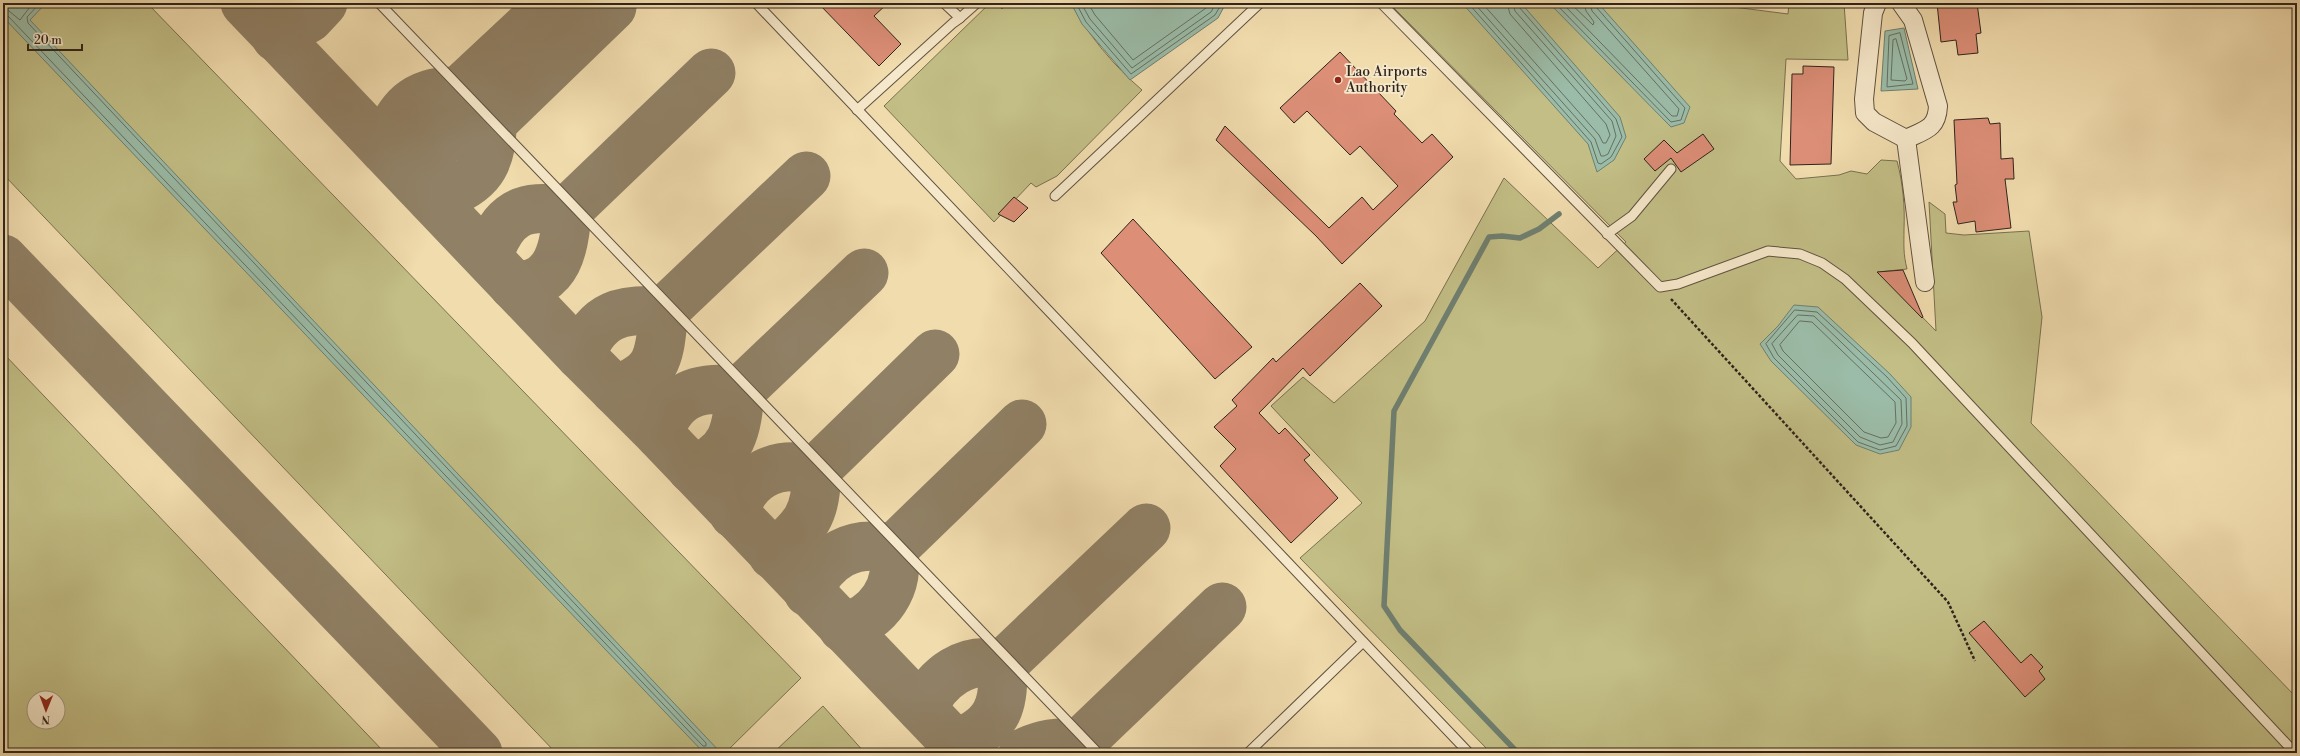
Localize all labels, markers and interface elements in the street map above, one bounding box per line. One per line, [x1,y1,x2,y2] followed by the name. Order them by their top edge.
[28,26,82,52] scale bar
[34,33,62,48] text: 20 m
[1345,63,1427,97] place label: Lao Airports Authority
[1333,75,1343,85] marker: Lao Airports Authority
[26,690,66,730] north arrow
[41,712,50,726] text: N

